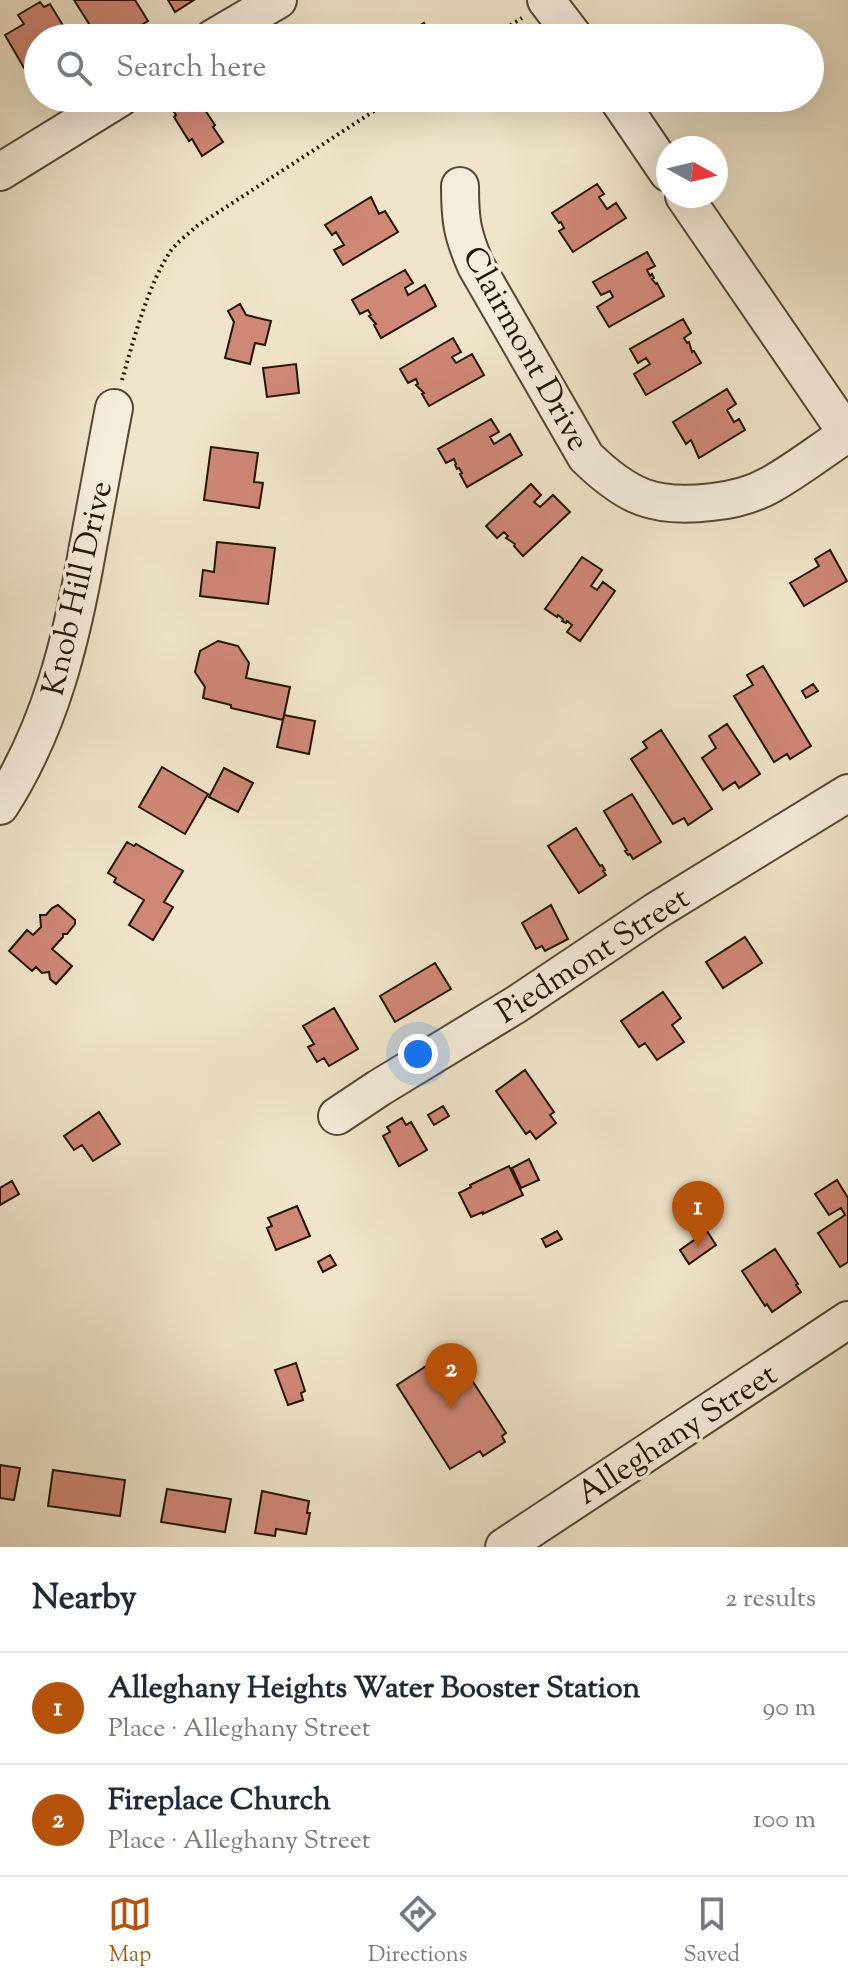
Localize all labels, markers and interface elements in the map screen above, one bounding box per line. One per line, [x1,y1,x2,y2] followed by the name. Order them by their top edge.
[24,24,824,112] search box
[52,46,96,90] icon: search
[116,47,266,90] text: Search here
[656,136,728,208] north arrow
[449,239,600,460] street label: Clairmont Drive
[32,477,126,701] street label: Knob Hill Drive
[488,877,699,1036] street label: Piedmont Street
[398,1034,438,1074] your location
[672,1181,724,1247] pin: 1
[425,1343,477,1409] pin: 2
[568,1353,787,1518] street label: Alleghany Street
[32,1575,137,1624] text: Nearby
[725,1581,816,1618] text: 2 results
[108,1668,640,1711] text: Alleghany Heights Water Booster Station
[54,1690,62,1727] text: 1
[763,1690,816,1727] text: 90 m
[108,1711,371,1748] text: Place · Alleghany Street
[108,1780,331,1823] text: Fireplace Church
[52,1802,64,1839] text: 2
[753,1802,816,1839] text: 100 m
[108,1823,371,1860] text: Place · Alleghany Street
[108,1892,152,1972] tab: Map
[368,1892,467,1972] tab: Directions
[683,1892,740,1972] tab: Saved

